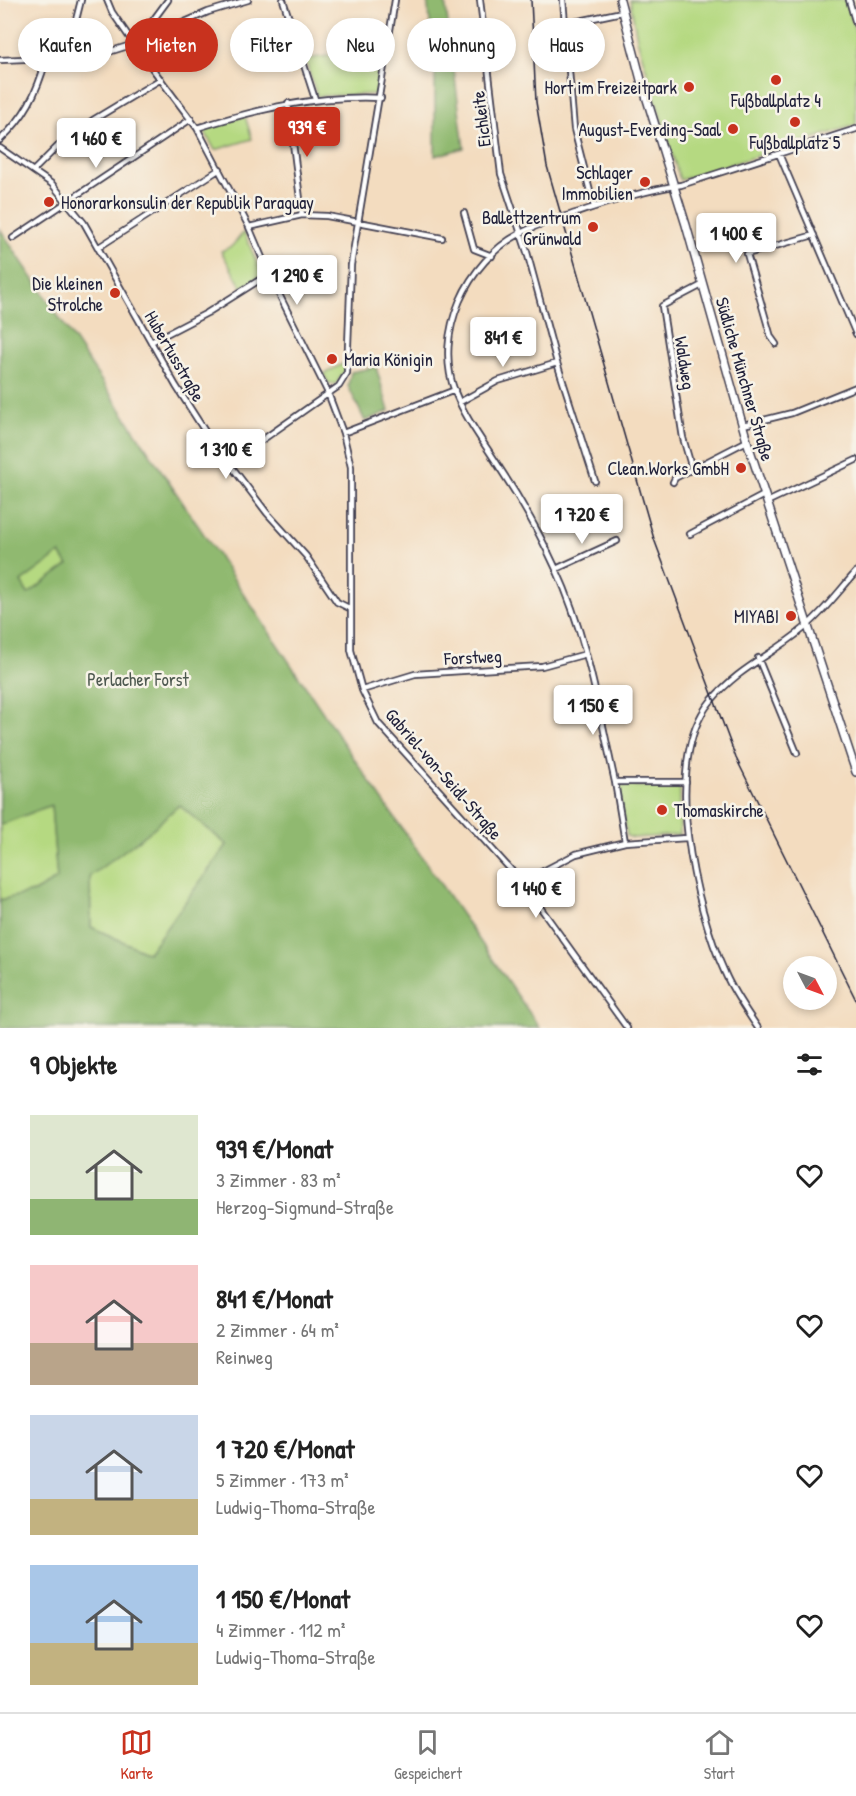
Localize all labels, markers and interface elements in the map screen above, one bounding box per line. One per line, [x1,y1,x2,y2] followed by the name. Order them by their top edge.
[18,18,113,72] chip: Kaufen
[125,18,218,72] chip: Mieten
[230,18,314,72] chip: Filter
[326,18,395,72] chip: Neu
[407,18,516,72] chip: Wohnung
[528,18,605,72] chip: Haus
[769,73,783,87] marker: Fußballplatz 4
[545,75,678,100] place label: Hort im Freizeitpark
[682,80,696,94] marker: Hort im Freizeitpark
[730,88,821,113] place label: Fußballplatz 4
[465,90,497,148] street label: Eichleite
[265,107,349,158] pin: 939 €
[288,113,326,140] text: 939 €
[788,115,802,129] marker: Fußballplatz 5
[579,117,721,142] place label: August-Everding-Saal
[41,118,151,169] pin: 1 460 €
[726,122,740,136] marker: August-Everding-Saal
[71,124,121,151] text: 1 460 €
[749,130,841,155] place label: Fußballplatz 5
[561,160,633,206] place label: Schlager Immobilien
[638,175,652,189] marker: Schlager Immobilien
[61,190,314,215] place label: Honorarkonsulin der Republik Paraguay
[42,195,56,209] marker: Honorarkonsulin der Republik Paraguay
[482,205,581,251] place label: Ballettzentrum Grünwald
[681,213,791,264] pin: 1 400 €
[710,219,762,246] text: 1 400 €
[586,220,600,234] marker: Ballettzentrum Grünwald
[242,255,352,306] pin: 1 290 €
[271,261,323,288] text: 1 290 €
[32,271,103,317] place label: Die kleinen Strolche
[108,286,122,300] marker: Die kleinen Strolche
[710,294,780,464] street label: Südliche Münchner Straße
[139,306,211,406] street label: Hubertusstraße
[461,317,545,368] pin: 841 €
[484,323,522,350] text: 841 €
[668,335,702,391] street label: Waldweg
[344,347,433,372] place label: Maria Königin
[325,352,339,366] marker: Maria Königin
[171,429,281,480] pin: 1 310 €
[200,435,252,462] text: 1 310 €
[608,456,729,481] place label: Clean.Works GmbH
[734,461,748,475] marker: Clean.Works GmbH
[527,494,637,545] pin: 1 720 €
[555,500,609,527] text: 1 720 €
[734,604,779,629] place label: MIYABI
[784,609,798,623] marker: MIYABI
[443,643,502,671] street label: Forstweg
[87,667,190,692] park label: Perlacher Forst
[538,685,648,736] pin: 1 150 €
[568,691,618,718] text: 1 150 €
[380,703,508,845] street label: Gabriel-von-Seidl-Straße
[674,798,764,823] place label: Thomaskirche
[655,803,669,817] marker: Thomaskirche
[481,868,591,919] pin: 1 440 €
[511,874,561,901] text: 1 440 €
[783,956,837,1010] north arrow
[783,956,837,1010] map controls
[30,1047,117,1082] text: 9 Objekte
[793,1048,826,1081] icon: filters
[216,1131,333,1166] text: 939 €/Monat
[78,1139,150,1211] icon: home
[793,1159,826,1192] icon: heart
[216,1166,341,1193] text: 3 Zimmer · 83 m²
[216,1193,394,1220] text: Herzog-Sigmund-Straße
[216,1281,333,1316] text: 841 €/Monat
[78,1289,150,1361] icon: home
[793,1309,826,1342] icon: heart
[216,1316,339,1343] text: 2 Zimmer · 64 m²
[216,1343,273,1370] text: Reinweg
[216,1431,354,1466] text: 1 720 €/Monat
[78,1439,150,1511] icon: home
[793,1459,826,1492] icon: heart
[216,1466,349,1493] text: 5 Zimmer · 173 m²
[216,1493,375,1520] text: Ludwig-Thoma-Straße
[216,1581,350,1616] text: 1 150 €/Monat
[78,1589,150,1661] icon: home
[793,1609,826,1642] icon: heart
[216,1616,345,1643] text: 4 Zimmer · 112 m²
[216,1643,375,1670] text: Ludwig-Thoma-Straße
[120,1726,153,1784] tab: Karte
[394,1726,462,1784] tab: Gespeichert
[703,1726,736,1784] tab: Start

